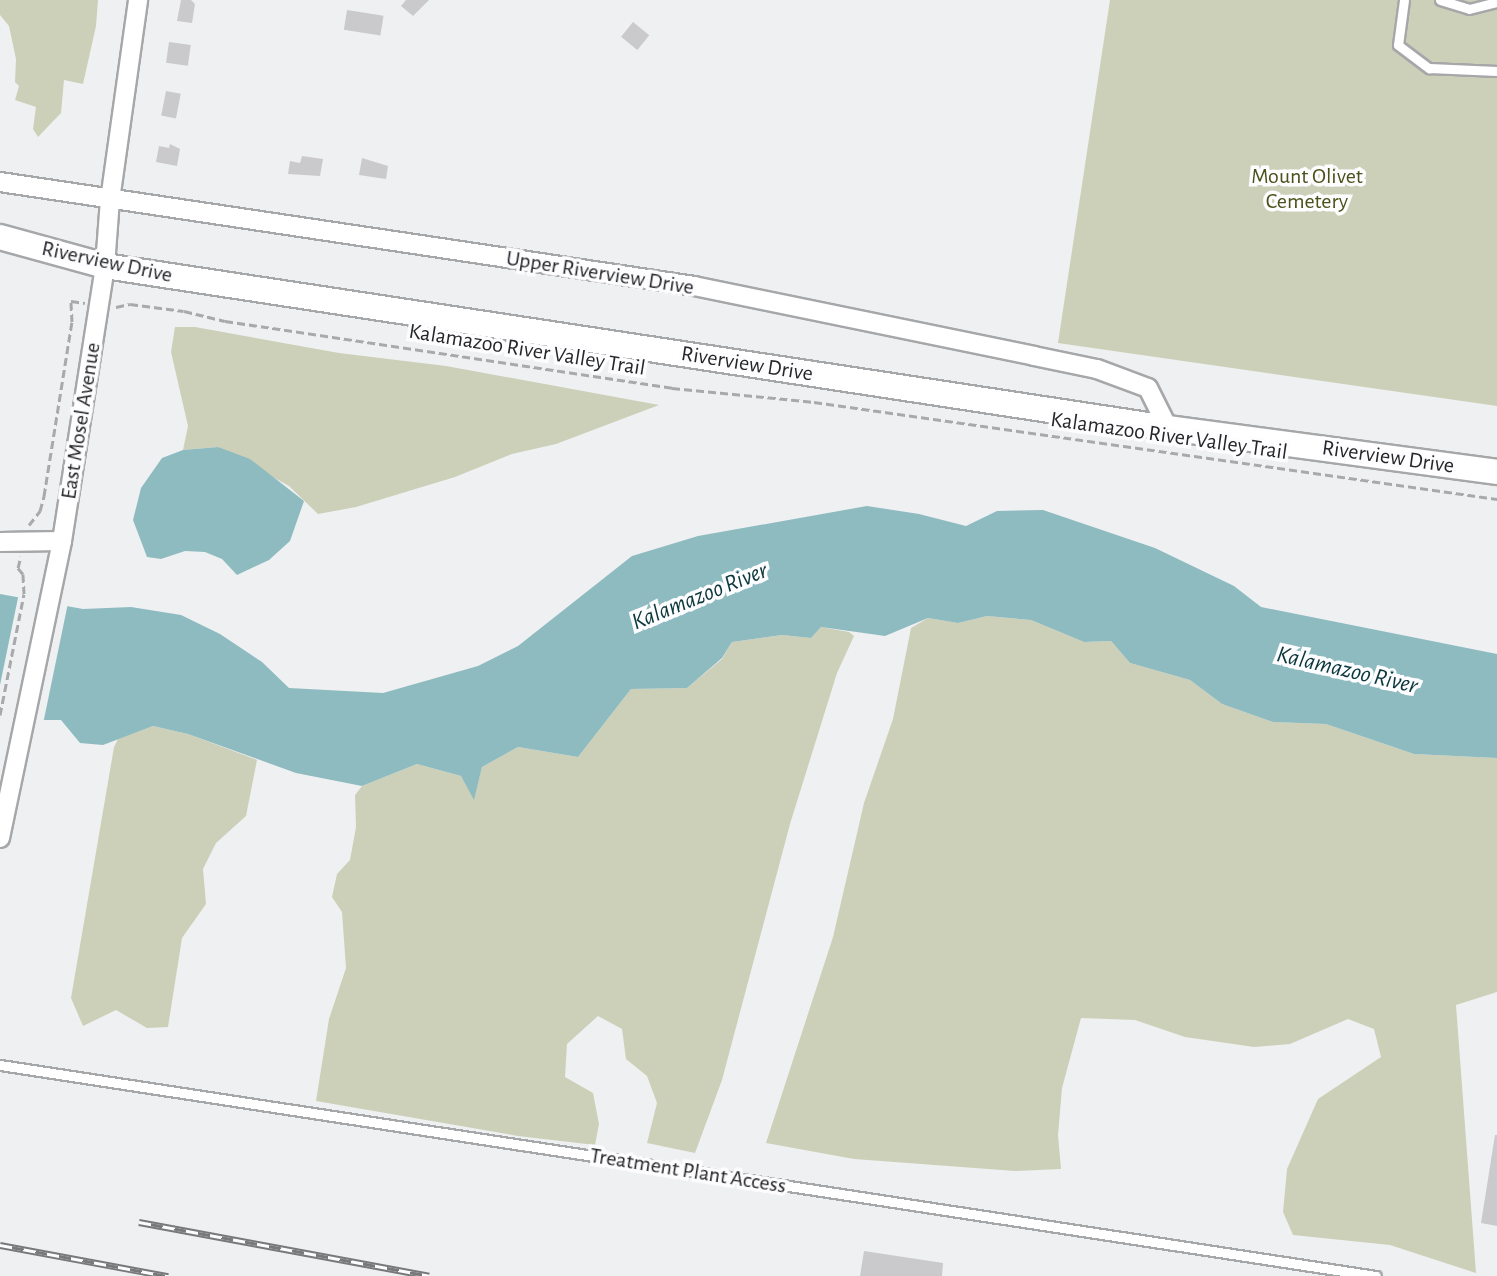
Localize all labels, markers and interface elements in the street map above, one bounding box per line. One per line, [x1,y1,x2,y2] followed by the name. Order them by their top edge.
[1251,163,1363,214] park label: Mount Olivet Cemetery
[39,235,175,289] street label: Riverview Drive
[504,245,696,301] street label: Upper Riverview Drive
[407,318,647,382] street label: Kalamazoo River Valley Trail
[56,341,106,501] street label: East Mosel Avenue
[679,341,815,387] street label: Riverview Drive
[1049,406,1289,466] street label: Kalamazoo River Valley Trail
[1320,435,1456,479] street label: Riverview Drive
[628,557,772,637] water label: Kalamazoo River
[1274,641,1420,701] water label: Kalamazoo River
[588,1142,788,1200] street label: Treatment Plant Access

